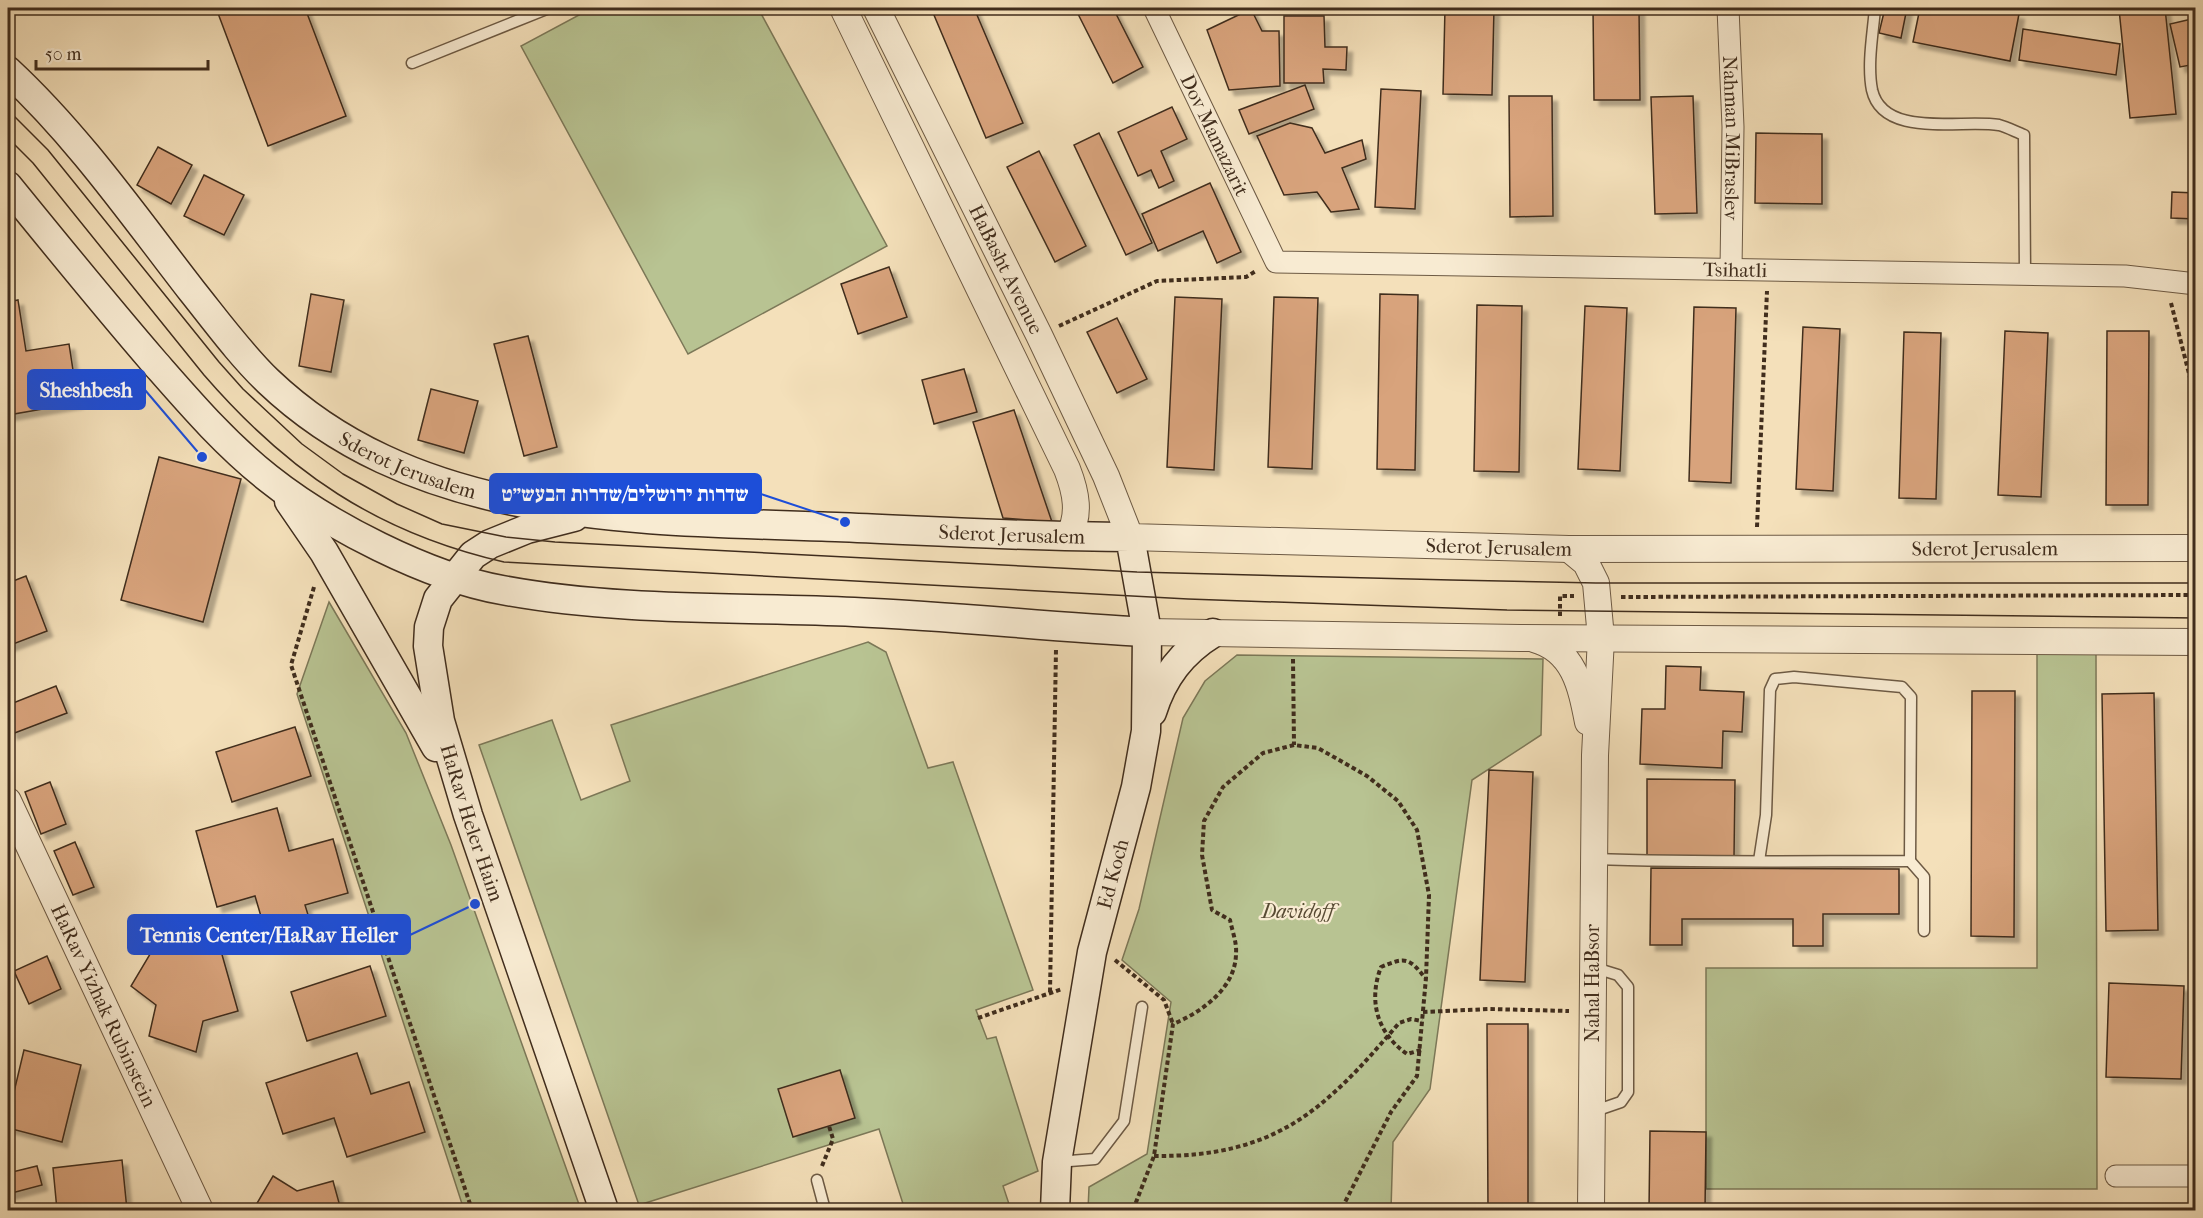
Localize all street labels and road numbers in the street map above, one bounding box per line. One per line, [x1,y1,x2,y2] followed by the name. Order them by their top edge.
[1719,55,1745,221] street label: Nahman MiBraslev
[1176,70,1254,200] street label: Dov Mamazarit
[964,201,1048,338] street label: HaBasht Avenue
[1703,258,1768,282] street label: Tsihatli
[335,427,479,503] street label: Sderot Jerusalem
[938,520,1086,548] street label: Sderot Jerusalem
[1425,534,1573,561] street label: Sderot Jerusalem
[1912,537,2058,560] street label: Sderot Jerusalem
[436,741,509,905] street label: HaRav Heler Haim
[1093,836,1134,912] street label: Ed Koch
[47,900,162,1111] street label: HaRav Yizhak Rubinstein
[1581,923,1604,1042] street label: Nahal HaBsor

